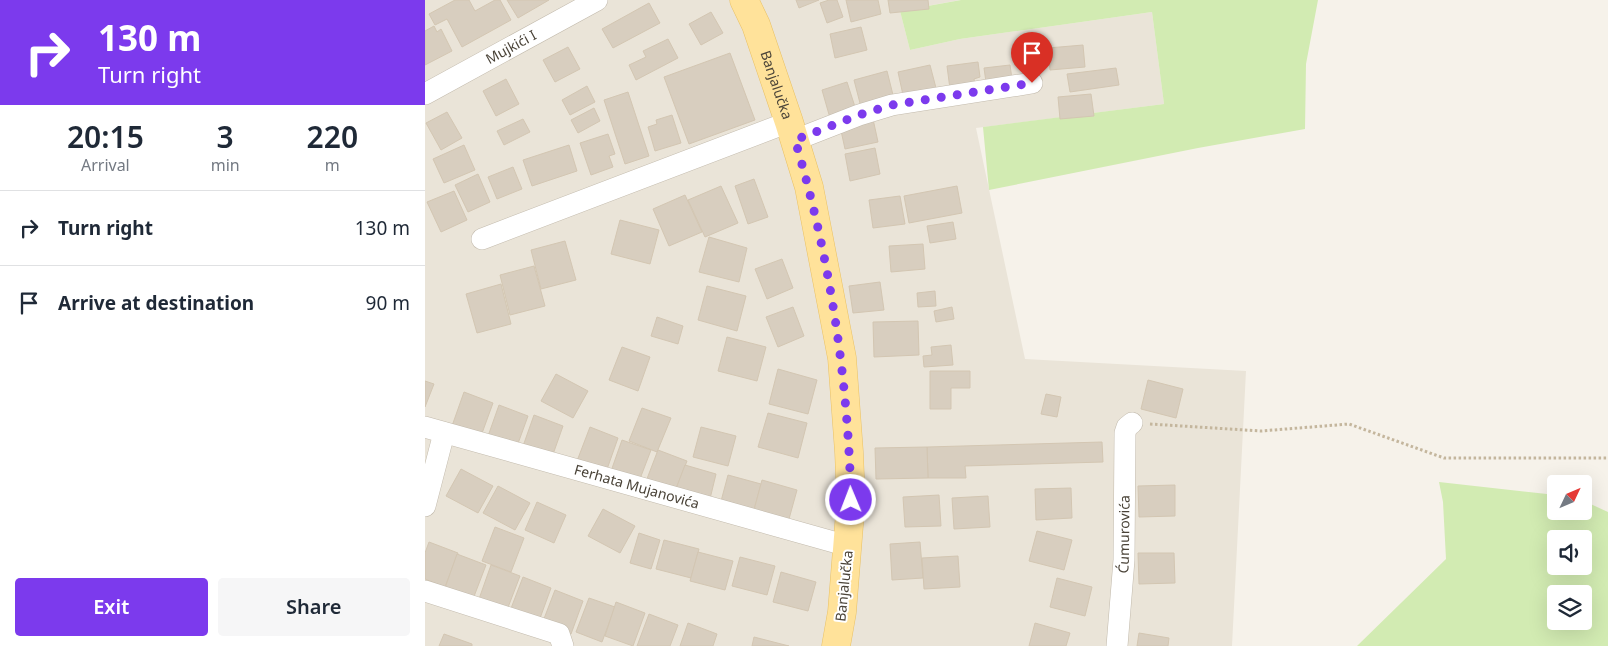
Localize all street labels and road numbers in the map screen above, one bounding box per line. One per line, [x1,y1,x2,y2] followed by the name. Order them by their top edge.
[482,25,540,68] street label: Mujkići I
[756,48,797,122] street label: Banjalučka
[572,459,702,513] street label: Ferhata Mujanovića
[1113,495,1134,574] street label: Ćumurovića
[830,549,857,622] street label: Banjalučka

